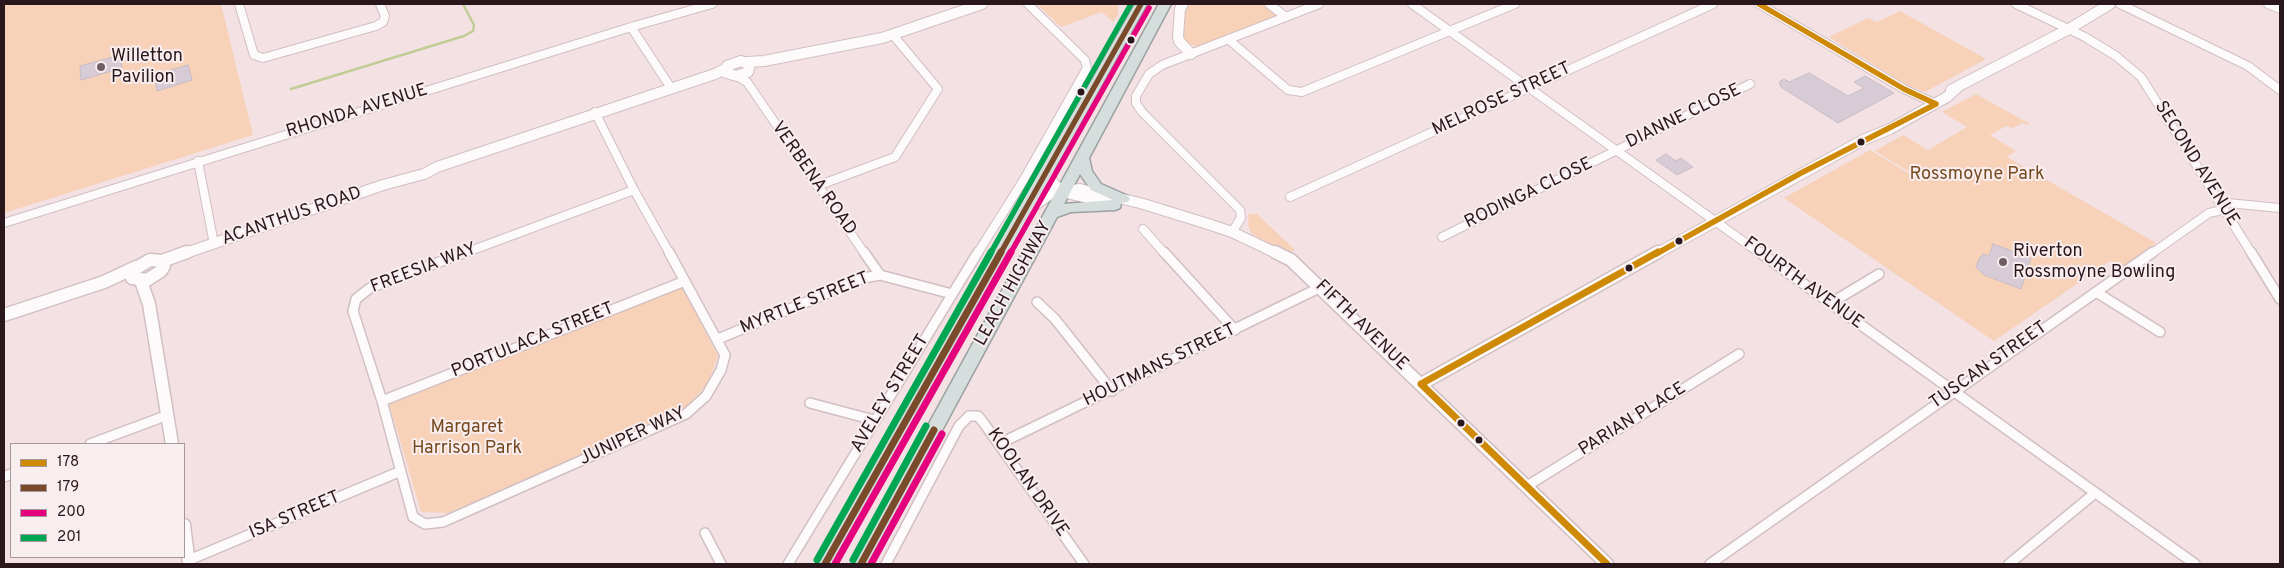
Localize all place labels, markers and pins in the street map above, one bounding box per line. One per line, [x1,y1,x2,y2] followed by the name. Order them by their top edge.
[1126,35,1136,45] unlabelled marker
[111,46,183,88] place label: Willetton Pavilion
[95,61,107,73] marker: Willetton Pavilion
[1076,87,1086,97] unlabelled marker
[1856,137,1866,147] unlabelled marker
[1674,236,1684,246] unlabelled marker
[2013,241,2175,284] place label: Riverton Rossmoyne Bowling
[1997,256,2009,268] marker: Riverton Rossmoyne Bowling
[1624,263,1634,273] unlabelled marker
[1456,418,1466,428] unlabelled marker
[1474,435,1484,445] unlabelled marker

